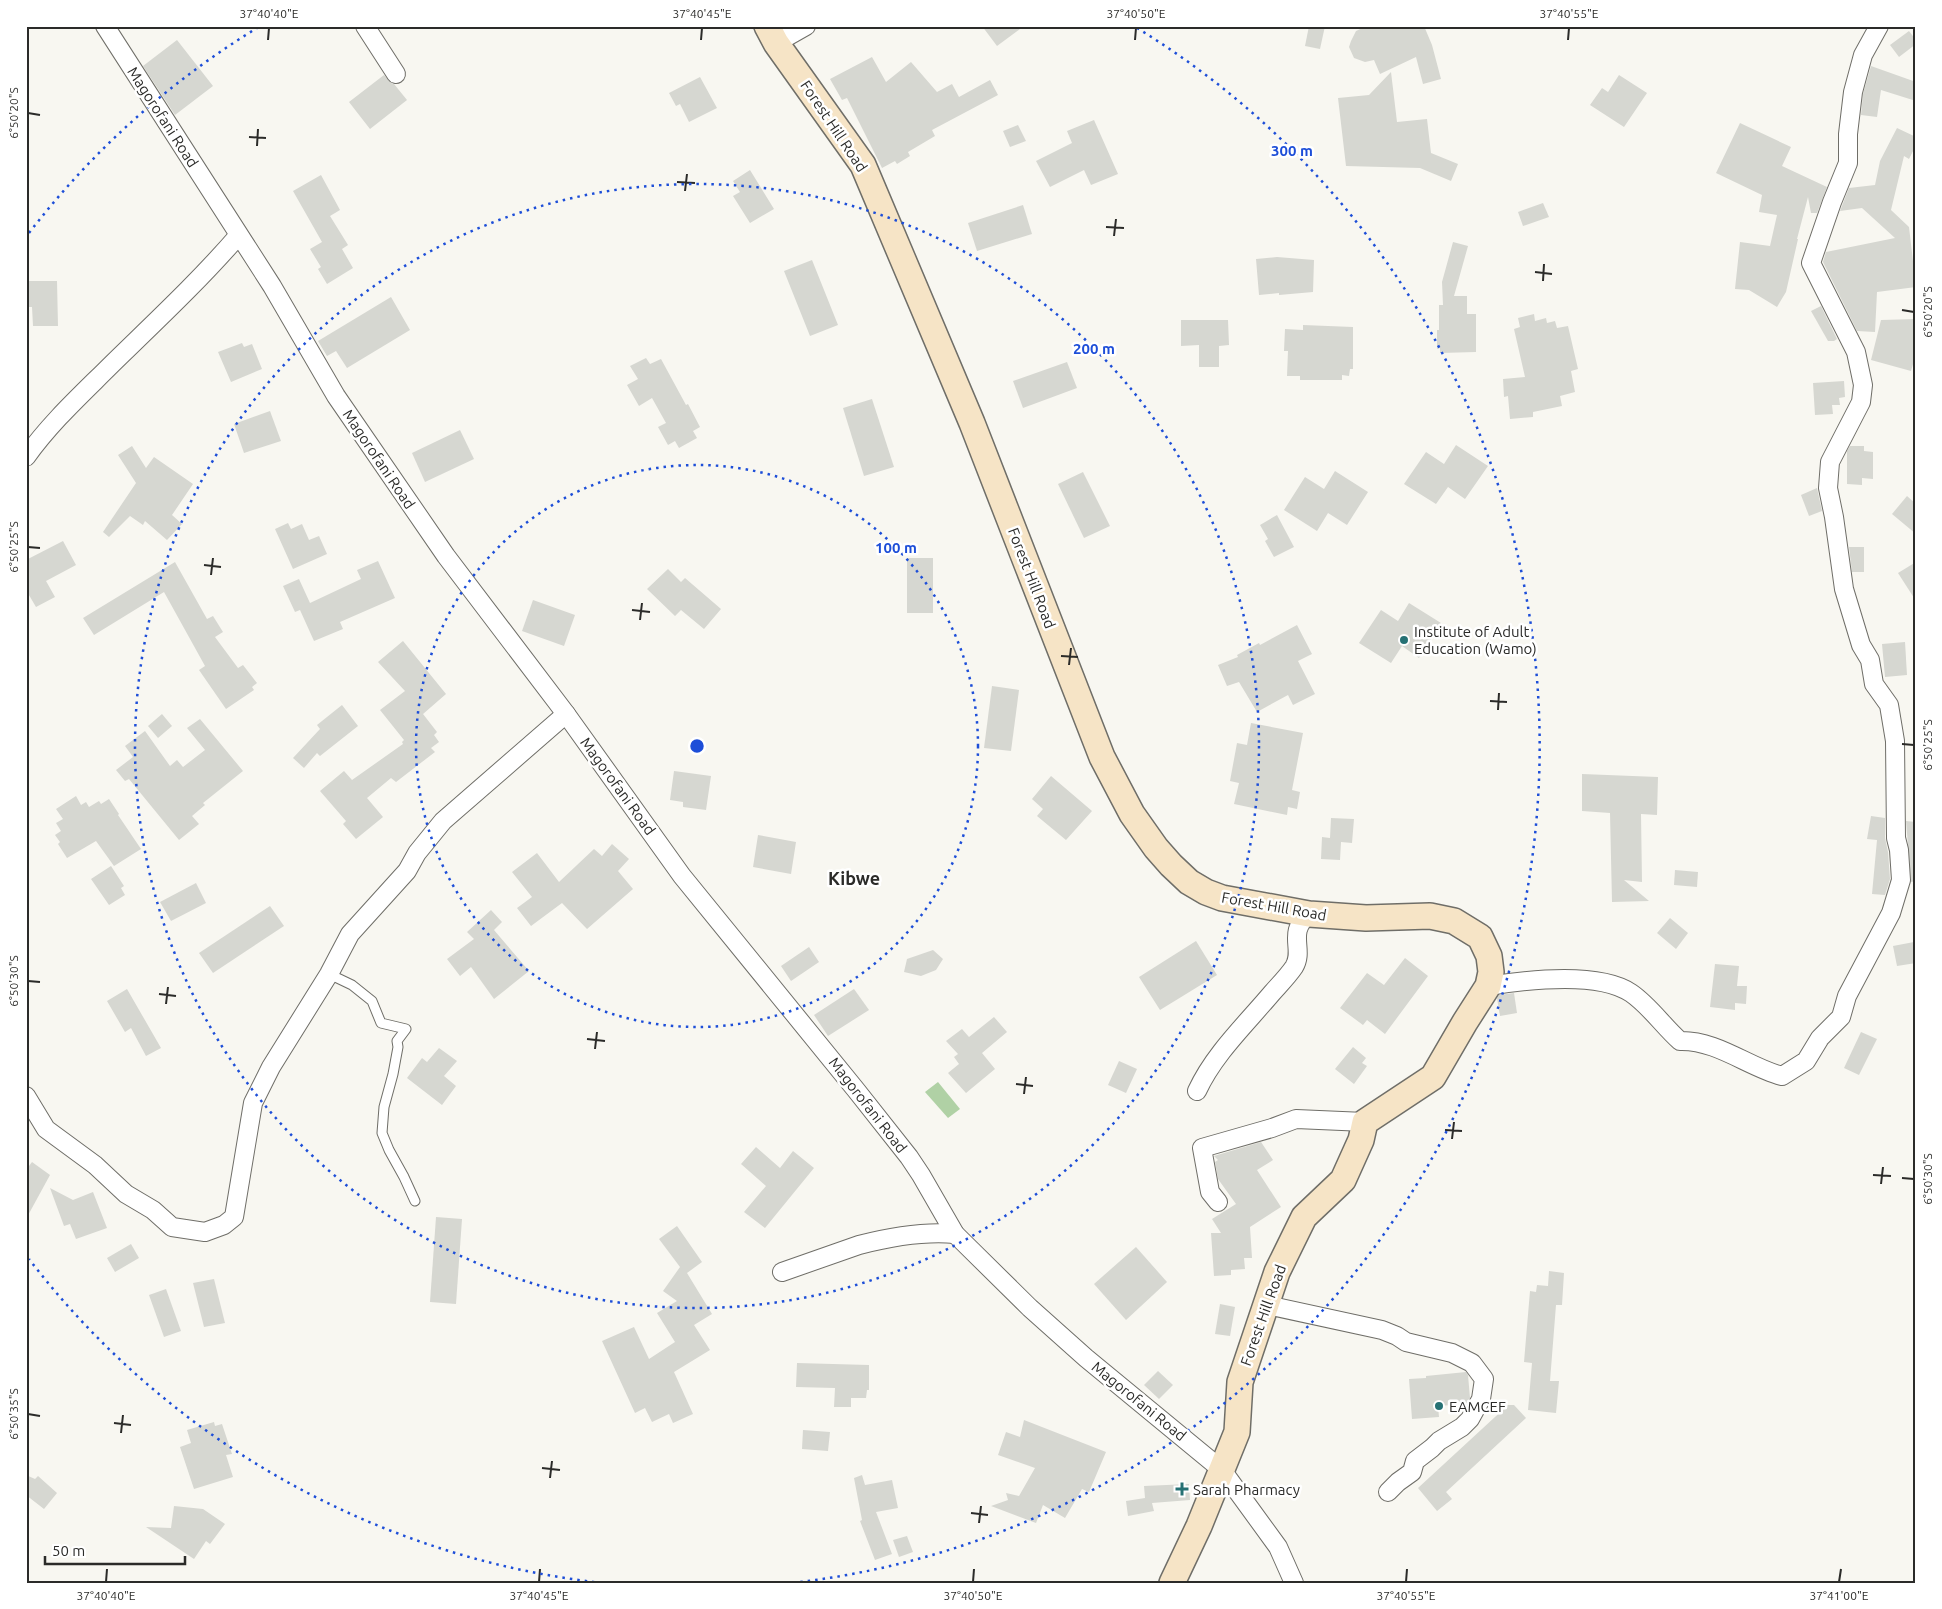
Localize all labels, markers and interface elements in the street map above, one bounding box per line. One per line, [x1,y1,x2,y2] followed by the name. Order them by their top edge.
[240,7,299,20] text: 37°40'40"E
[673,7,732,20] text: 37°40'45"E
[1107,7,1166,20] text: 37°40'50"E
[1540,7,1599,20] text: 37°40'55"E
[124,64,202,170] street label: Magorofani Road
[797,77,871,175] street label: Forest Hill Road
[7,87,20,139] text: 6°50'20"S
[1271,142,1313,159] text: 300 m
[1921,286,1934,338] text: 6°50'20"S
[1073,340,1115,357] text: 200 m
[339,406,419,512] street label: Magorofani Road
[7,521,20,573] text: 6°50'25"S
[1005,525,1059,631] street label: Forest Hill Road
[875,539,917,556] text: 100 m
[1414,623,1537,657] place label: Institute of Adult Education (Wamo)
[1398,634,1410,646] marker: Institute of Adult Education (Wamo)
[1921,719,1934,771] text: 6°50'25"S
[577,734,659,838] street label: Magorofani Road
[688,737,706,755] centre of rings
[828,868,880,888] district label: Kibwe
[1220,888,1328,924] street label: Forest Hill Road
[7,955,20,1007] text: 6°50'30"S
[826,1054,910,1156] street label: Magorofani Road
[1921,1153,1934,1205] text: 6°50'30"S
[1237,1262,1289,1368] street label: Forest Hill Road
[1088,1358,1190,1444] street label: Magorofani Road
[7,1388,20,1440] text: 6°50'35"S
[1449,1398,1506,1415] place label: EAMCEF
[1433,1400,1445,1412] marker: EAMCEF
[1193,1481,1300,1498] place label: Sarah Pharmacy
[1175,1482,1189,1496] marker: Sarah Pharmacy
[45,1534,185,1566] scale bar
[52,1542,85,1559] text: 50 m
[77,1589,136,1602] text: 37°40'40"E
[510,1589,569,1602] text: 37°40'45"E
[944,1589,1003,1602] text: 37°40'50"E
[1377,1589,1436,1602] text: 37°40'55"E
[1810,1589,1869,1602] text: 37°41'00"E

